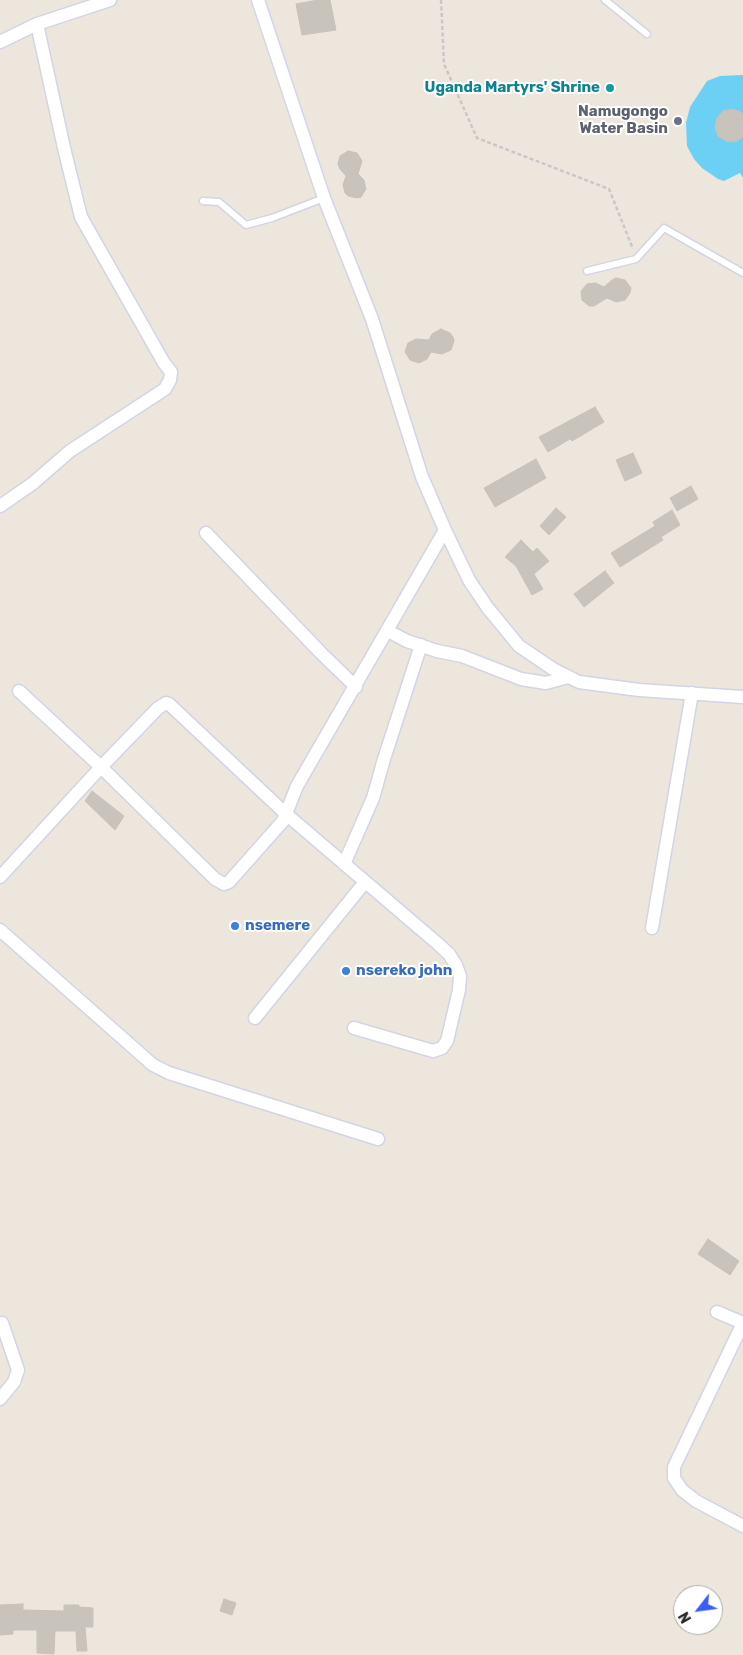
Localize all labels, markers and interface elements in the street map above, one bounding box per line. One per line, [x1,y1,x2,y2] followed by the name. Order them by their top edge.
[425,79,600,97] place label: Uganda Martyrs' Shrine
[604,82,616,94] marker: Uganda Martyrs' Shrine
[578,103,668,138] place label: Namugongo Water Basin
[672,115,684,127] marker: Namugongo Water Basin
[245,917,310,935] place label: nsemere
[229,920,241,932] marker: nsemere
[356,962,452,980] place label: nsereko john
[340,965,352,977] marker: nsereko john
[673,1585,723,1635] north arrow
[676,1609,695,1626] text: N

